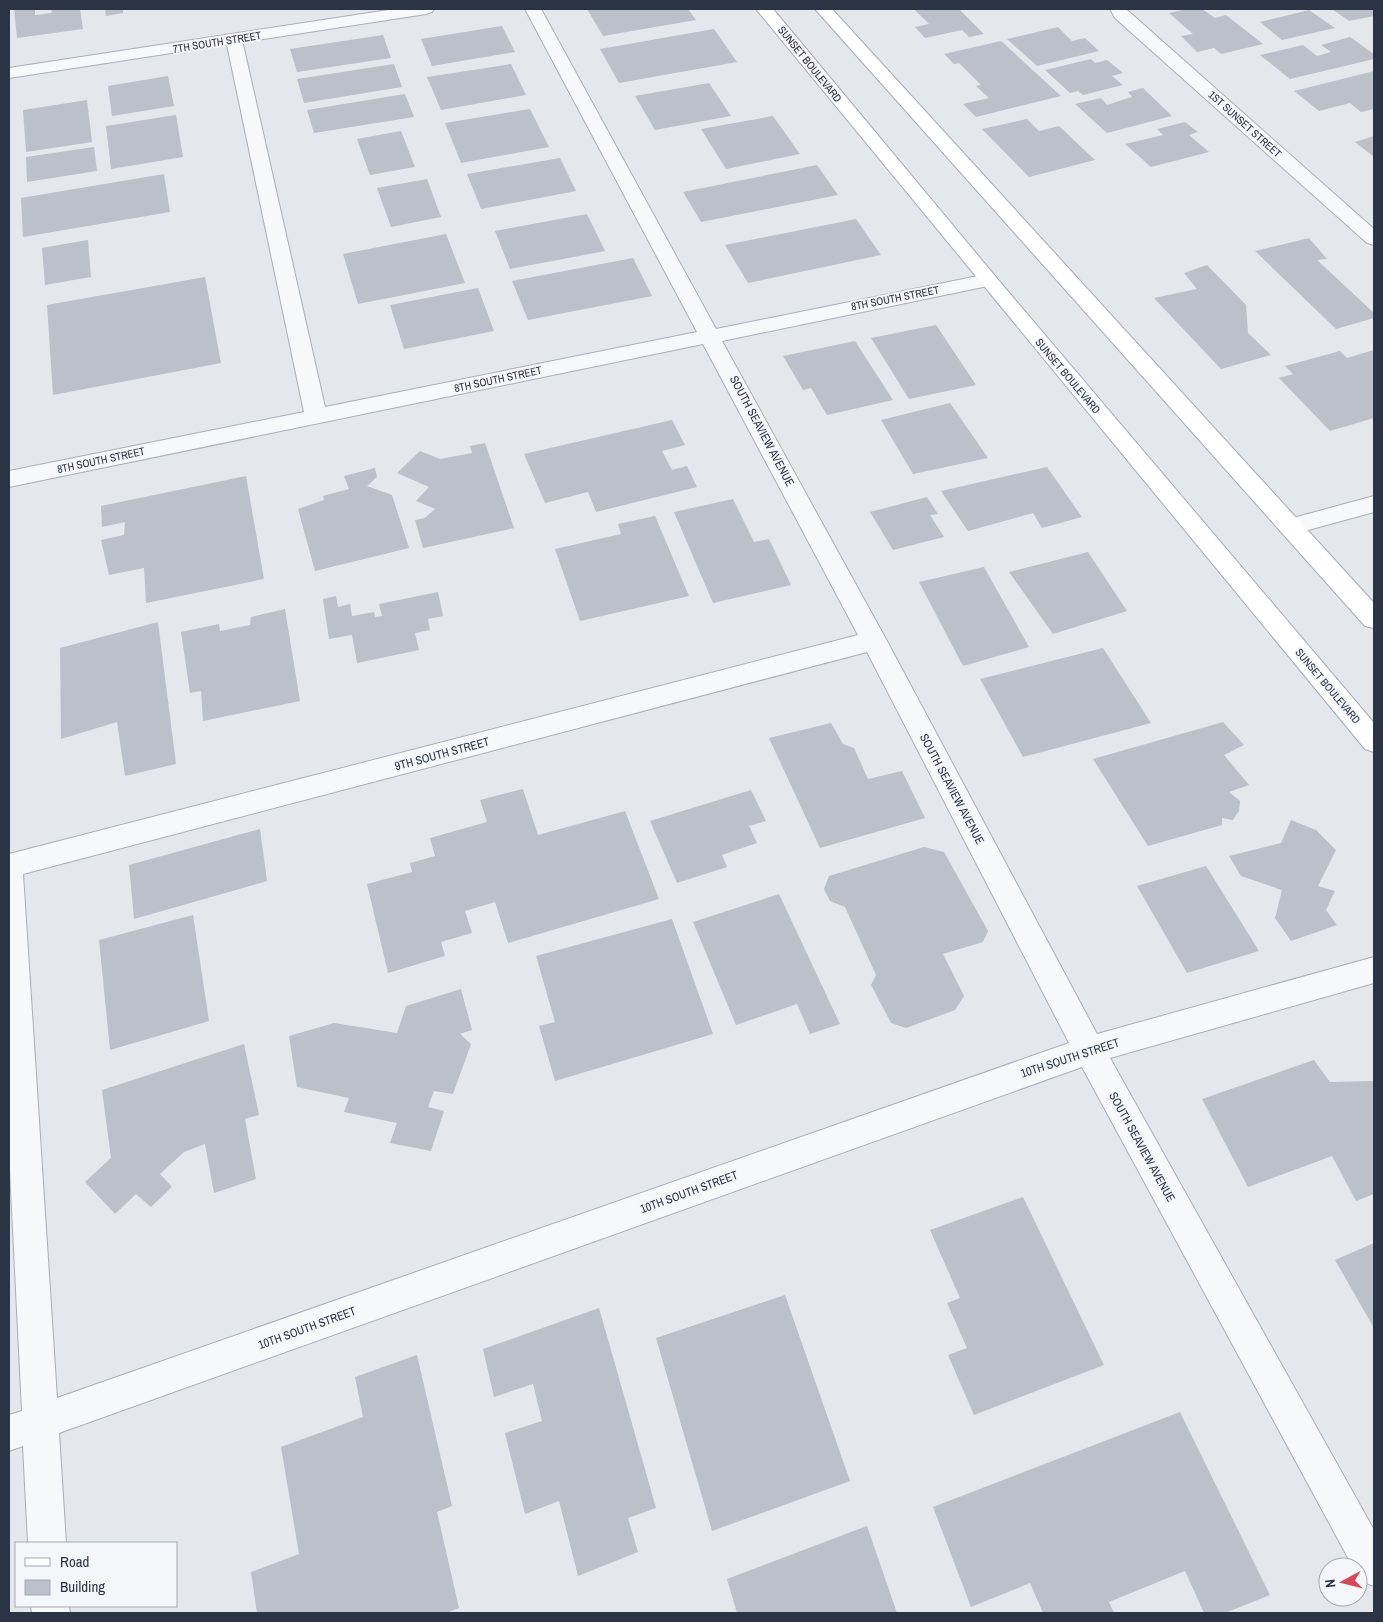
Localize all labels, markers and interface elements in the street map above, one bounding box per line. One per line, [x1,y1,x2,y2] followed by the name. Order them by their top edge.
[775,23,845,105] street label: SUNSET BOULEVARD
[172,28,263,56] street label: 7TH SOUTH STREET
[1206,88,1285,161] street label: 1ST SUNSET STREET
[850,283,941,313] street label: 8TH SOUTH STREET
[1032,336,1104,416] street label: SUNSET BOULEVARD
[453,363,544,395] street label: 8TH SOUTH STREET
[726,373,798,489] street label: SOUTH SEAVIEW AVENUE
[56,444,147,476] street label: 8TH SOUTH STREET
[1292,646,1364,726] street label: SUNSET BOULEVARD
[916,731,988,847] street label: SOUTH SEAVIEW AVENUE
[393,734,491,774] street label: 9TH SOUTH STREET
[1019,1035,1121,1081] street label: 10TH SOUTH STREET
[1105,1089,1179,1205] street label: SOUTH SEAVIEW AVENUE
[638,1167,740,1217] street label: 10TH SOUTH STREET
[256,1303,358,1353] street label: 10TH SOUTH STREET
[15,1542,178,1607] legend
[60,1551,89,1572] text: Road
[1318,1557,1368,1607] north arrow
[60,1576,105,1597] text: Building
[1321,1578,1340,1589] text: N

